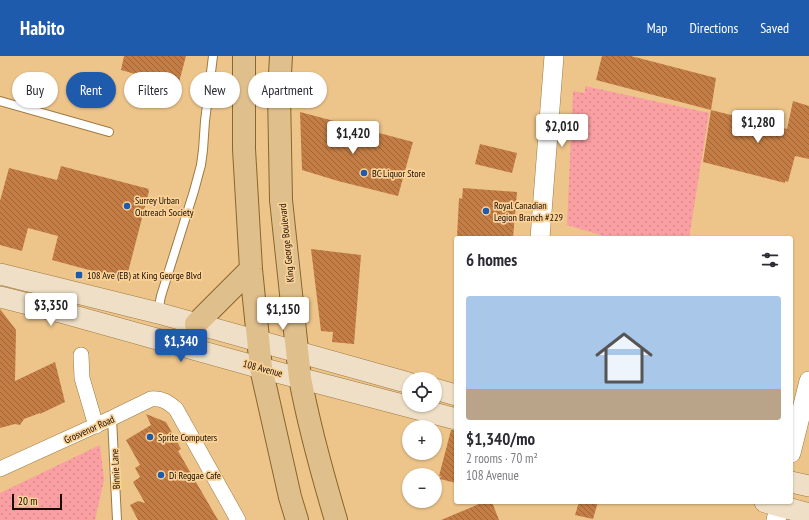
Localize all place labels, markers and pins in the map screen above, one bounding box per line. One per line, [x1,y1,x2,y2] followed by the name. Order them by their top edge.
[725,110,791,144] pin: $1,280
[529,114,595,148] pin: $2,010
[320,121,386,155] pin: $1,420
[372,167,425,180] place label: BC Liquor Store
[359,168,369,178] marker: BC Liquor Store
[135,194,194,219] place label: Surrey Urban Outreach Society
[494,199,563,224] place label: Royal Canadian Legion Branch #229
[122,201,132,211] marker: Surrey Urban Outreach Society
[481,206,491,216] marker: Royal Canadian Legion Branch #229
[87,269,201,282] place label: 108 Ave (EB) at King George Blvd
[74,270,84,280] marker: 108 Ave (EB) at King George Blvd
[18,293,84,327] pin: $3,350
[250,297,316,331] pin: $1,150
[148,329,214,363] pin: $1,340
[158,431,218,444] place label: Sprite Computers
[145,432,155,442] marker: Sprite Computers
[169,469,221,482] place label: Di Reggae Cafe
[156,470,166,480] marker: Di Reggae Cafe

